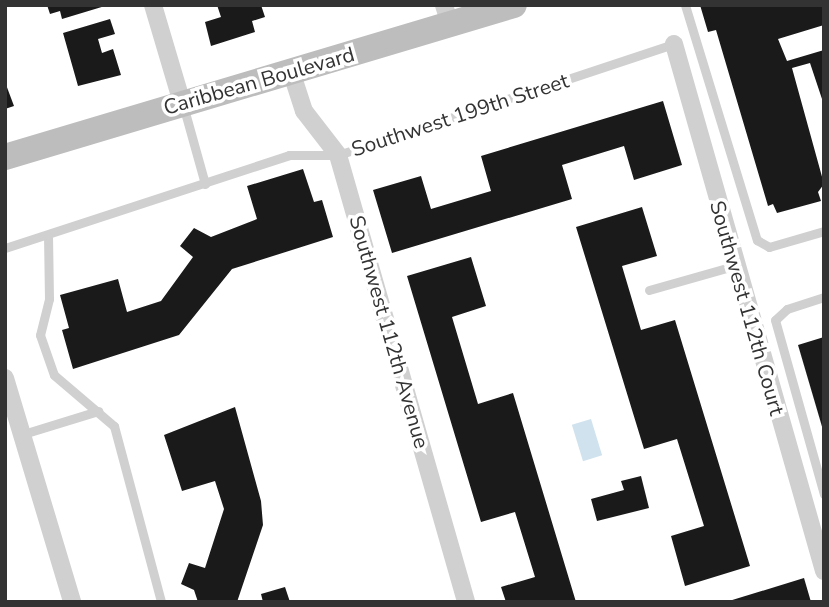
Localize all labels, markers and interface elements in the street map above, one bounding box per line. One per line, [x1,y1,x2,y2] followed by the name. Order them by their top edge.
[161,42,357,120] street label: Caribbean Boulevard
[348,68,572,162] street label: Southwest 199th Street
[704,198,790,418] street label: Southwest 112th Court
[344,213,434,451] street label: Southwest 112th Avenue

